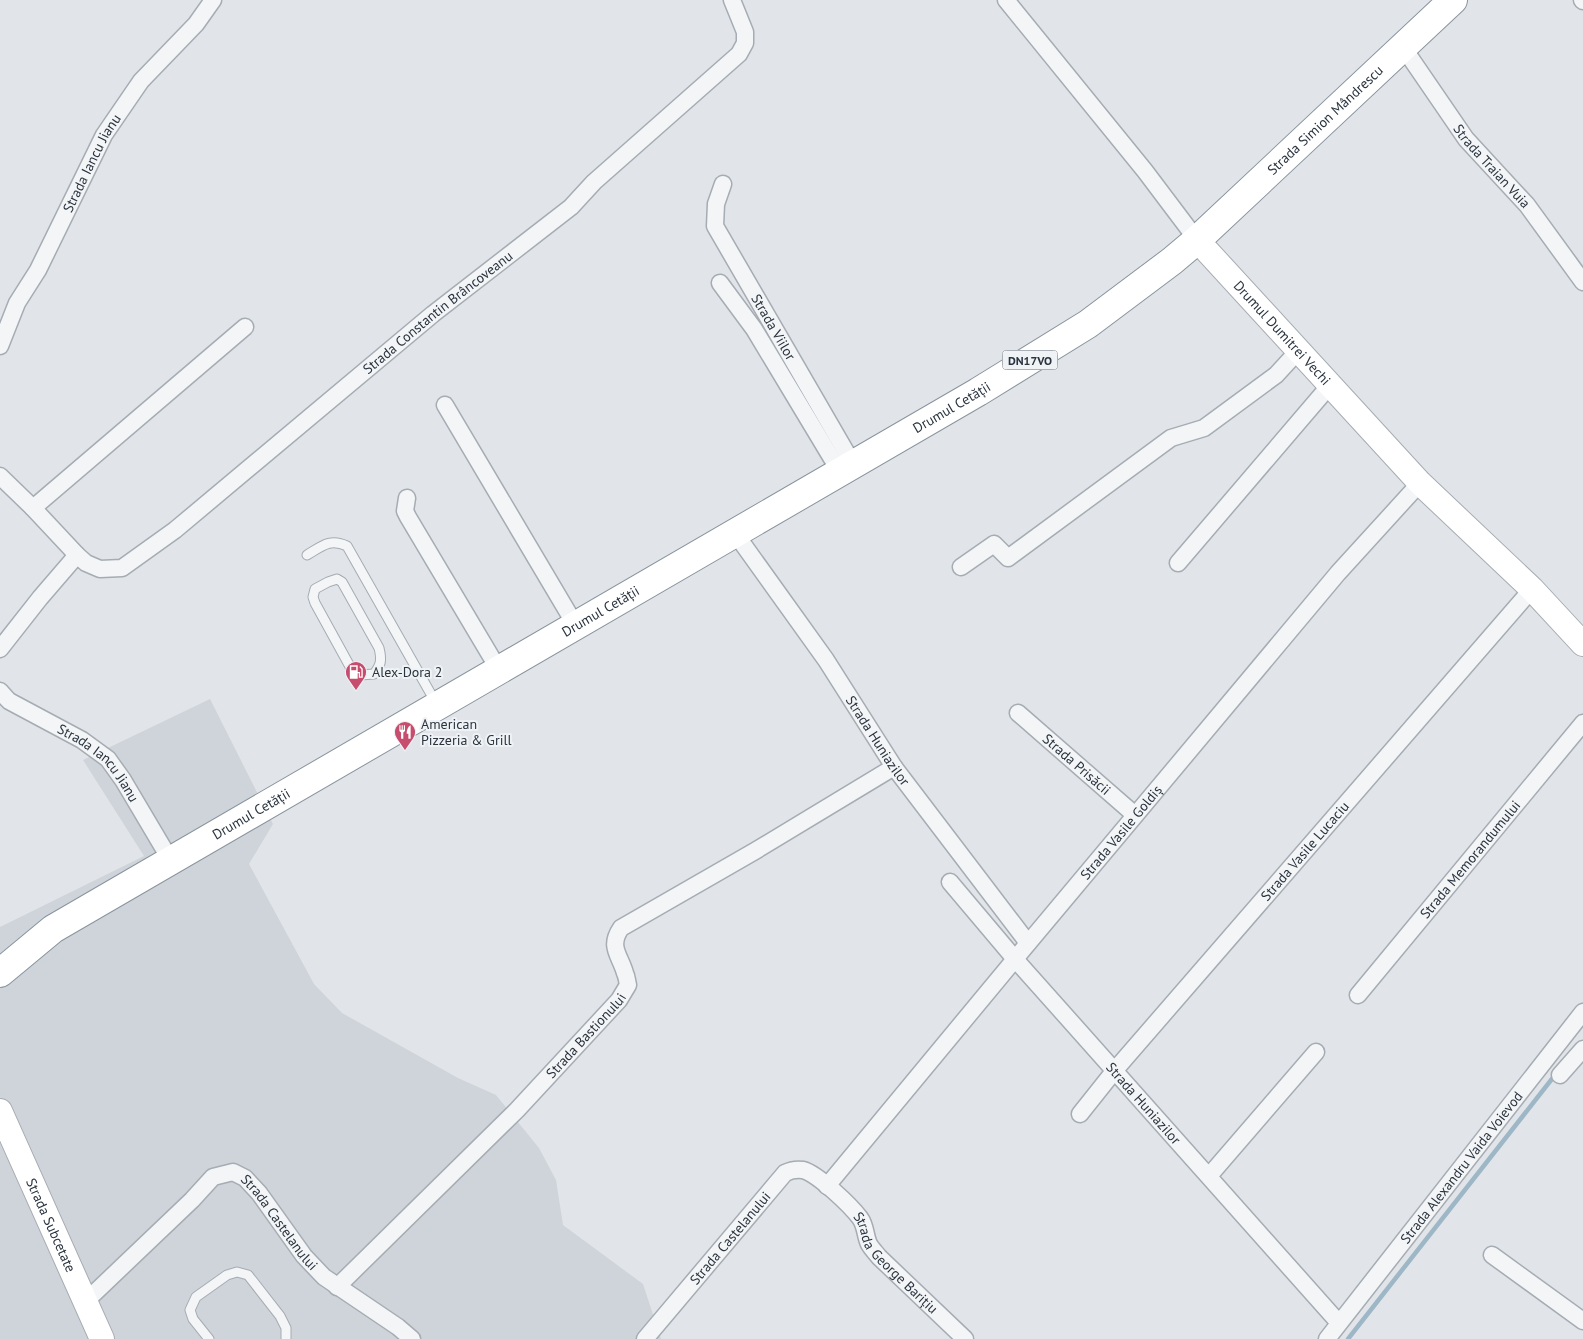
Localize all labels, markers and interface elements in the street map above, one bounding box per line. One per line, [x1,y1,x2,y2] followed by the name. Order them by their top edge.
[1263,61,1387,179] street label: Strada Simion Mândrescu
[59,110,125,215] street label: Strada Iancu Jianu
[1450,121,1534,212] street label: Strada Traian Vuia
[359,247,516,378] street label: Strada Constantin Brâncoveanu
[1230,277,1335,389] street label: Drumul Dumitrei Vechi
[747,291,800,364] street label: Strada Viilor
[1002,350,1058,370] road number: DN17VO
[910,378,994,437] street label: Drumul Cetății
[558,582,643,641] street label: Drumul Cetății
[344,660,368,691] fuel station icon: Alex-Dora 2
[372,663,442,681] place label: Alex-Dora 2
[842,692,914,789] street label: Strada Huniazilor
[421,715,512,749] place label: American Pizzeria & Grill
[54,720,143,805] street label: Strada Iancu Jianu
[393,720,417,751] restaurant icon: American Pizzeria & Grill
[1039,730,1115,799] street label: Strada Prisăcii
[1076,781,1166,883] street label: Strada Vasile Goldiș
[209,784,293,844] street label: Drumul Cetății
[1416,797,1524,922] street label: Strada Memorandumului
[1257,798,1353,905] street label: Strada Vasile Lucaciu
[542,990,630,1082] street label: Strada Bastionului
[1102,1059,1185,1148] street label: Strada Huniazilor
[1396,1088,1527,1247] street label: Strada Alexandru Vaida Voievod
[237,1170,322,1274] street label: Strada Castelanului
[22,1175,80,1275] street label: Strada Subcetate
[686,1188,774,1288] street label: Strada Castelanului
[849,1208,942,1317] street label: Strada George Barițiu

